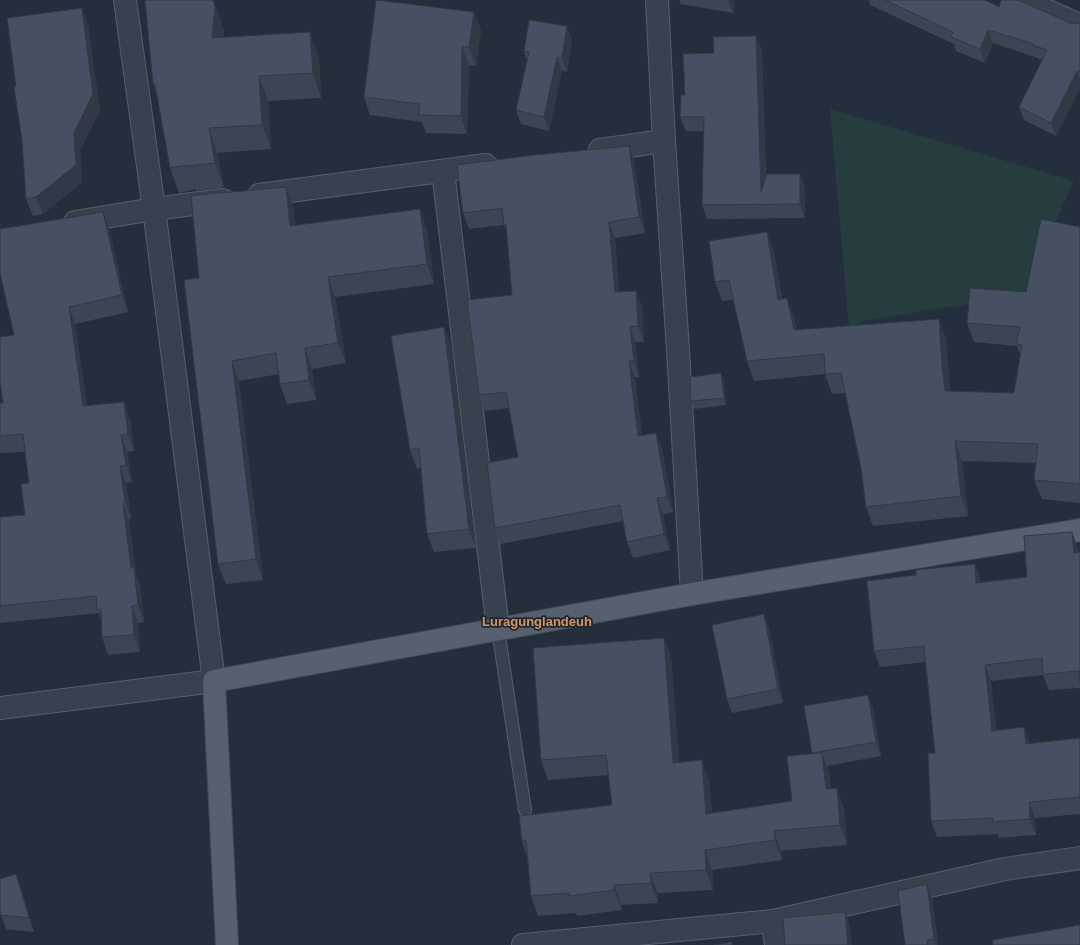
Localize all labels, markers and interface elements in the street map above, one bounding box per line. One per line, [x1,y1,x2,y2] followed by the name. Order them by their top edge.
[482,614,592,629] district label: Luragunglandeuh

